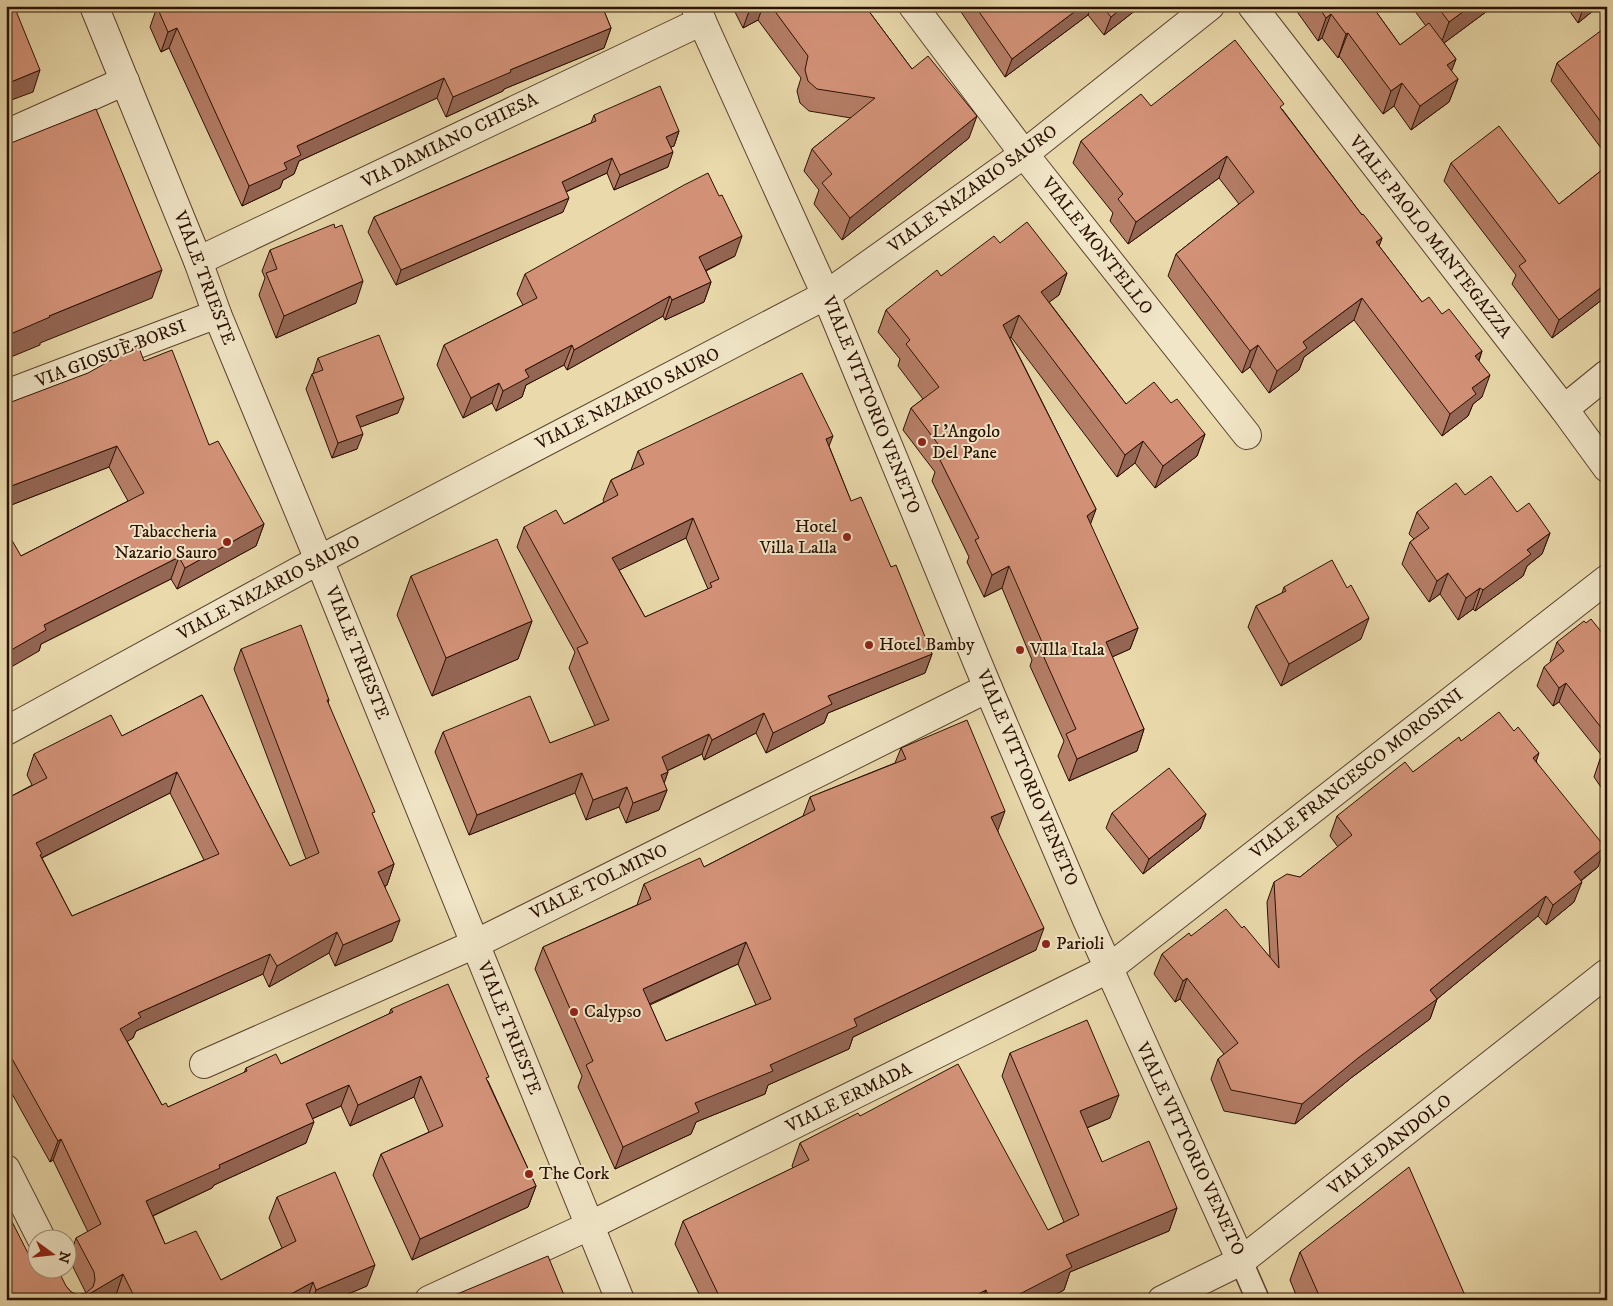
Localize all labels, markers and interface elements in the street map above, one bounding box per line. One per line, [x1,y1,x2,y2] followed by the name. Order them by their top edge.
[357,88,542,194] street label: VIA DAMIANO CHIESA
[883,120,1062,258] street label: VIALE NAZARIO SAURO
[1343,131,1516,343] street label: VIALE PAOLO MANTEGAZZA
[1036,172,1158,319] street label: VIALE MONTELLO
[168,207,240,348] street label: VIALE TRIESTE
[817,292,925,517] street label: VIALE VITTORIO VENETO
[32,315,189,393] street label: VIA GIOSUÈ BORSI
[531,343,724,455] street label: VIALE NAZARIO SAURO
[932,421,1000,464] place label: L'Angolo Del Pane
[916,436,928,448] marker: L'Angolo Del Pane
[759,516,838,559] place label: Hotel Villa Lalla
[114,521,217,564] place label: Tabaccheria Nazario Sauro
[173,530,364,646] street label: VIALE NAZARIO SAURO
[841,531,853,543] marker: Hotel Villa Lalla
[221,536,233,548] marker: Tabaccheria Nazario Sauro
[320,582,394,723] street label: VIALE TRIESTE
[879,634,975,656] place label: Hotel Bamby
[863,639,875,651] marker: Hotel Bamby
[1029,639,1105,661] place label: VIlla Itala
[1014,644,1026,656] marker: VIlla Itala
[971,666,1083,889] street label: VIALE VITTORIO VENETO
[1245,684,1468,865] street label: VIALE FRANCESCO MOROSINI
[526,839,671,925] street label: VIALE TOLMINO
[1056,933,1104,955] place label: Parioli
[1040,938,1052,950] marker: Parioli
[472,957,546,1098] street label: VIALE TRIESTE
[584,1001,641,1023] place label: Calypso
[568,1006,580,1018] marker: Calypso
[1130,1038,1249,1259] street label: VIALE VITTORIO VENETO
[782,1058,916,1138] street label: VIALE ERMADA
[1323,1090,1456,1201] street label: VIALE DANDOLO
[539,1163,610,1185] place label: The Cork
[523,1168,535,1180] marker: The Cork
[28,1228,78,1278] north arrow
[53,1249,74,1265] text: N

